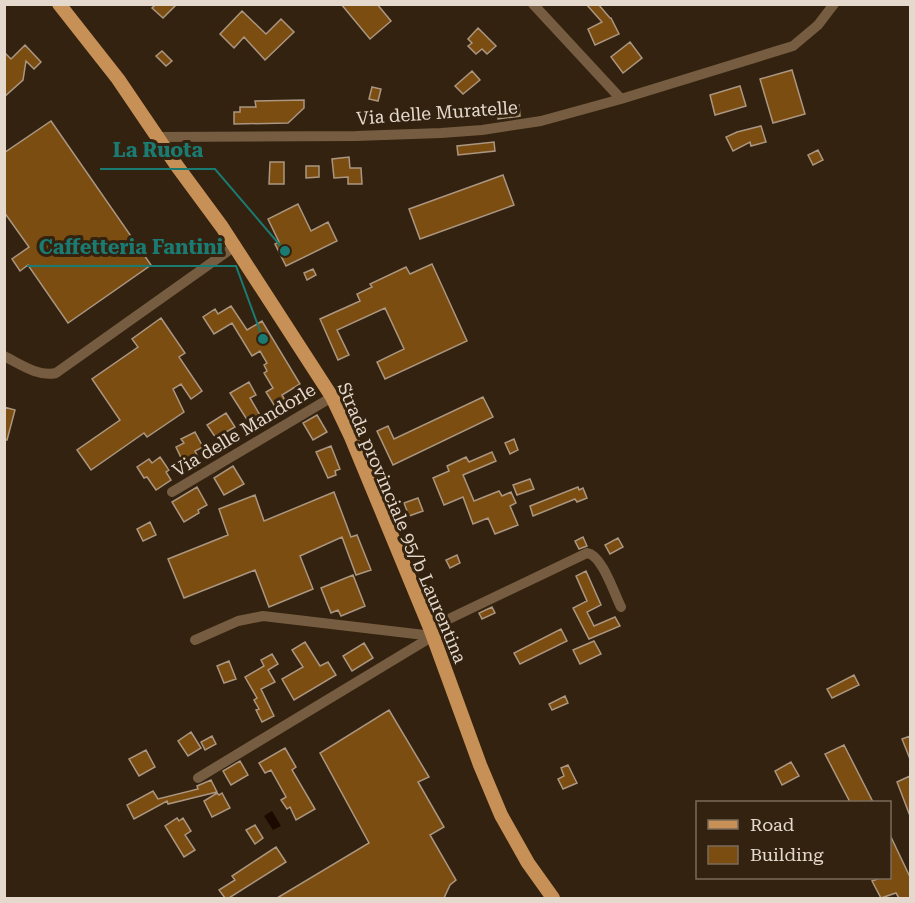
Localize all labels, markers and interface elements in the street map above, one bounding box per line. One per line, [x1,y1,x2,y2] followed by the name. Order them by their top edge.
[356,96,519,129] street label: Via delle Muratelle
[100,131,215,169] callout: La Ruota
[113,138,203,162] text: La Ruota
[27,228,236,266] callout: Caffetteria Fantini
[39,235,224,259] text: Caffetteria Fantini
[168,378,319,481] street label: Via delle Mandorle
[334,379,471,667] street label: Strada provinciale 95/b Laurentina
[696,801,891,879] legend
[750,814,795,835] text: Road
[750,844,824,865] text: Building

